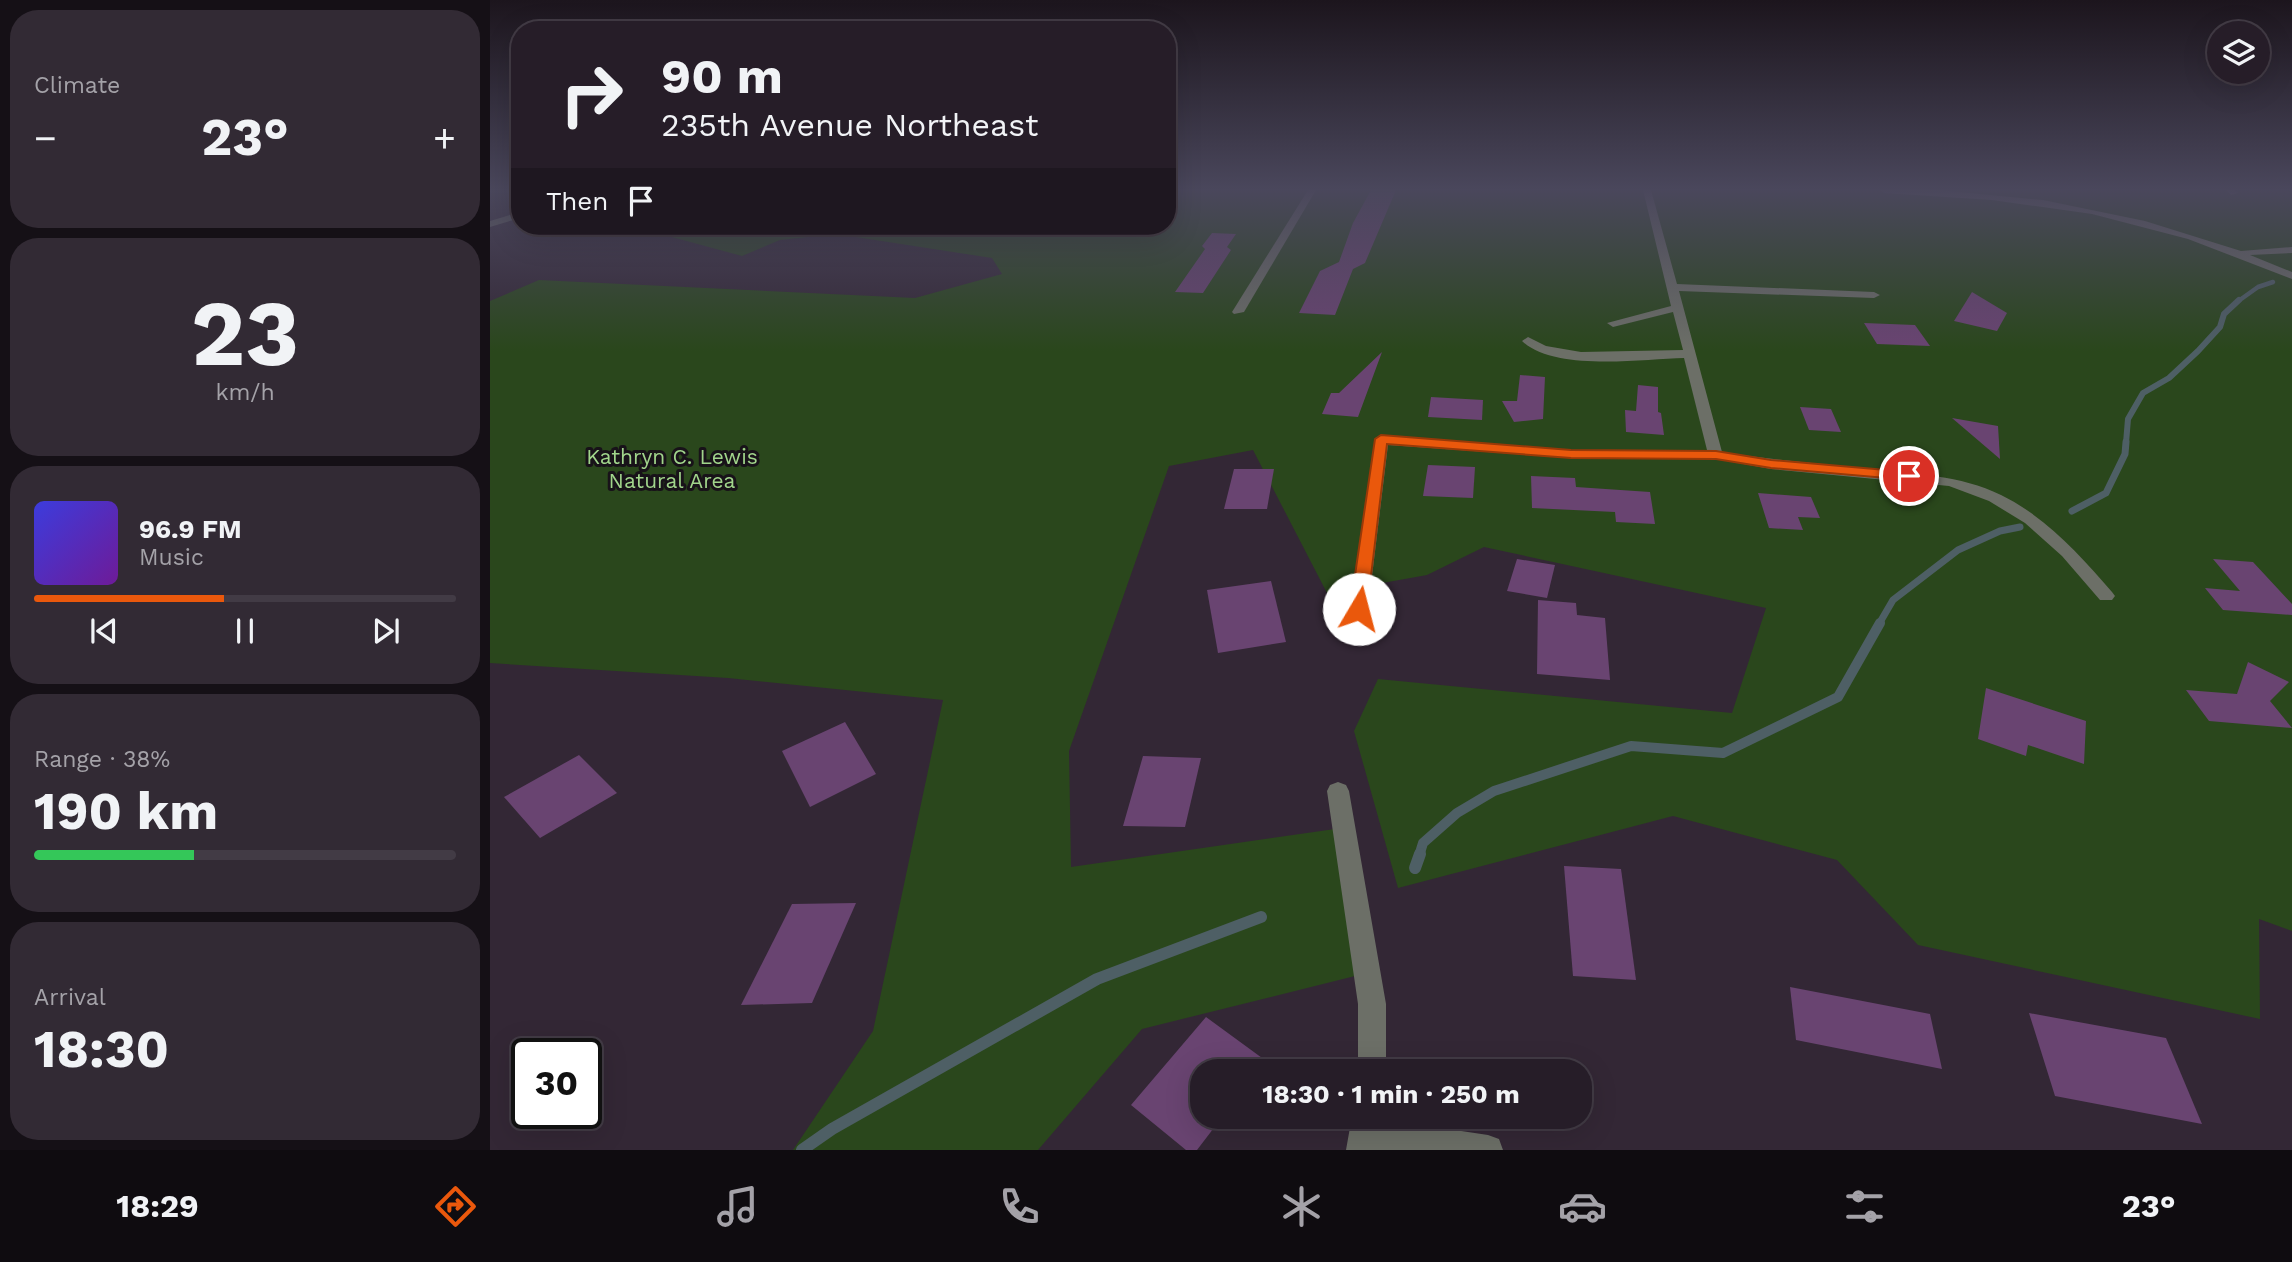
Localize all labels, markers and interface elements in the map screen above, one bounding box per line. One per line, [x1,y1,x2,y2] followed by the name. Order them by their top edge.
[2207,21,2270,84] map controls
[2207,21,2270,84] button: layers
[661,47,783,105] text: 90 m
[546,49,637,140] icon: right
[34,72,120,99] text: Climate
[661,106,1038,144] text: 235th Avenue Northeast
[201,107,289,168] text: 23°
[34,116,57,160] text: −
[433,116,456,160] text: +
[622,182,660,220] icon: arrive
[546,186,608,216] text: Then
[191,280,299,387] text: 23
[215,379,275,406] text: km/h
[586,444,758,493] park label: Kathryn C. Lewis Natural Area
[1879,446,1939,506] pin
[1890,457,1928,495] icon: arrive
[139,514,242,544] text: 96.9 FM
[139,544,204,571] text: Music
[1322,572,1396,646] position arrow
[85,612,123,650] icon: previous
[226,612,264,650] icon: pause
[367,612,405,650] icon: next
[34,746,170,773] text: Range · 38%
[34,781,218,842] text: 190 km
[34,984,106,1011] text: Arrival
[34,1019,169,1080] text: 18:30
[511,1038,602,1129] speed limit sign: 30
[1262,1079,1520,1109] text: 18:30 · 1 min · 250 m
[431,1182,480,1231] icon: directions
[713,1182,762,1231] icon: music
[995,1182,1044,1231] icon: phone
[1277,1182,1326,1231] icon: climate
[1558,1182,1607,1231] icon: car
[1840,1182,1889,1231] icon: filters
[116,1187,199,1225] text: 18:29
[2122,1187,2176,1225] text: 23°

